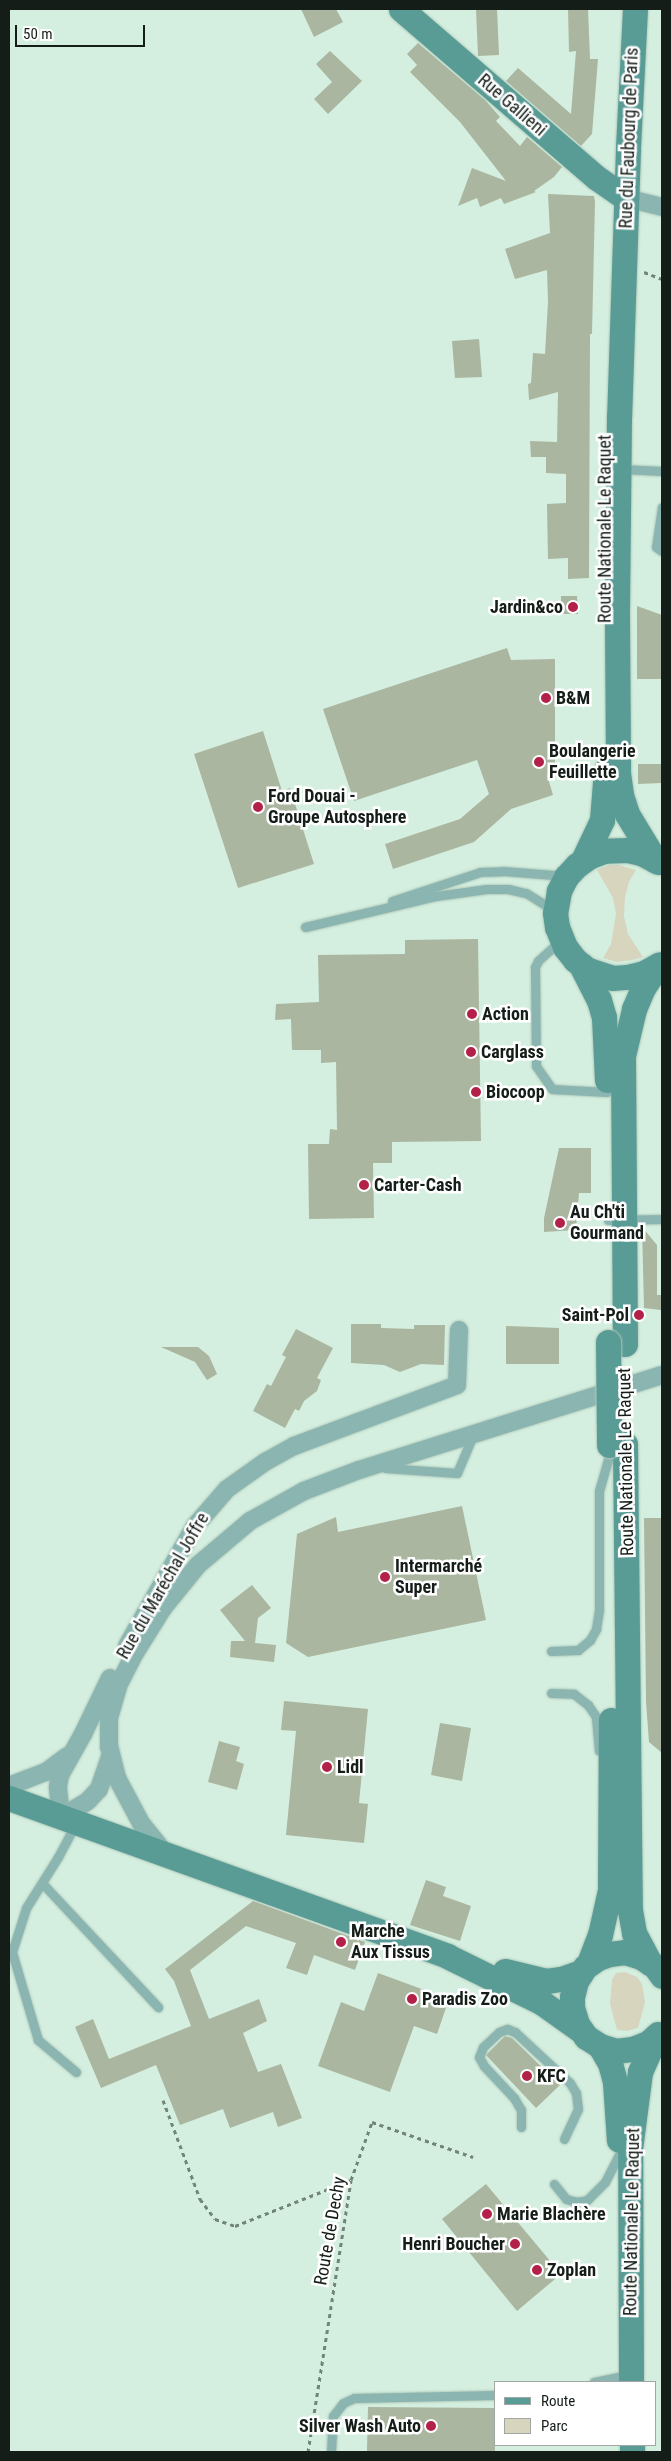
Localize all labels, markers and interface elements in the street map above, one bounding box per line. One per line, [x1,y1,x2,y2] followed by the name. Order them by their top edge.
[18,15,148,47] scale bar
[23,25,53,43] text: 50 m
[615,47,643,229] street label: Rue du Faubourg de Paris
[473,69,551,141] street label: Rue Gallieni
[594,435,616,623] street label: Route Nationale Le Raquet
[490,596,563,618] place label: Jardin&co
[567,601,579,613] marker: Jardin&co
[556,687,590,709] place label: B&M
[540,692,552,704] marker: B&M
[549,741,636,784] place label: Boulangerie Feuillette
[533,756,545,768] marker: Boulangerie Feuillette
[268,786,406,829] place label: Ford Douai - Groupe Autosphere
[252,801,264,813] marker: Ford Douai - Groupe Autosphere
[482,1003,529,1025] place label: Action
[466,1008,478,1020] marker: Action
[481,1041,544,1063] place label: Carglass
[465,1046,477,1058] marker: Carglass
[486,1081,545,1103] place label: Biocoop
[470,1086,482,1098] marker: Biocoop
[374,1174,461,1196] place label: Carter-Cash
[358,1179,370,1191] marker: Carter-Cash
[570,1202,644,1244] place label: Au Ch'ti Gourmand
[554,1217,566,1229] marker: Au Ch'ti Gourmand
[562,1304,629,1326] place label: Saint-Pol
[633,1309,645,1321] marker: Saint-Pol
[614,1368,638,1556] street label: Route Nationale Le Raquet
[112,1509,214,1663] street label: Rue du Maréchal Joffre
[395,1556,482,1598] place label: Intermarché Super
[379,1571,391,1583] marker: Intermarché Super
[337,1756,364,1778] place label: Lidl
[321,1761,333,1773] marker: Lidl
[351,1921,430,1964] place label: Marche Aux Tissus
[335,1936,347,1948] marker: Marche Aux Tissus
[422,1988,508,2010] place label: Paradis Zoo
[406,1993,418,2005] marker: Paradis Zoo
[537,2065,566,2087] place label: KFC
[521,2070,533,2082] marker: KFC
[620,2128,644,2316] street label: Route Nationale Le Raquet
[310,2175,350,2287] street label: Route de Dechy
[497,2203,606,2225] place label: Marie Blachère
[481,2208,493,2220] marker: Marie Blachère
[402,2233,505,2255] place label: Henri Boucher
[509,2238,521,2250] marker: Henri Boucher
[547,2259,596,2281] place label: Zoplan
[531,2264,543,2276] marker: Zoplan
[493,2381,656,2446] legend
[541,2392,575,2410] text: Route
[299,2415,421,2437] place label: Silver Wash Auto
[541,2417,568,2435] text: Parc
[425,2420,437,2432] marker: Silver Wash Auto

